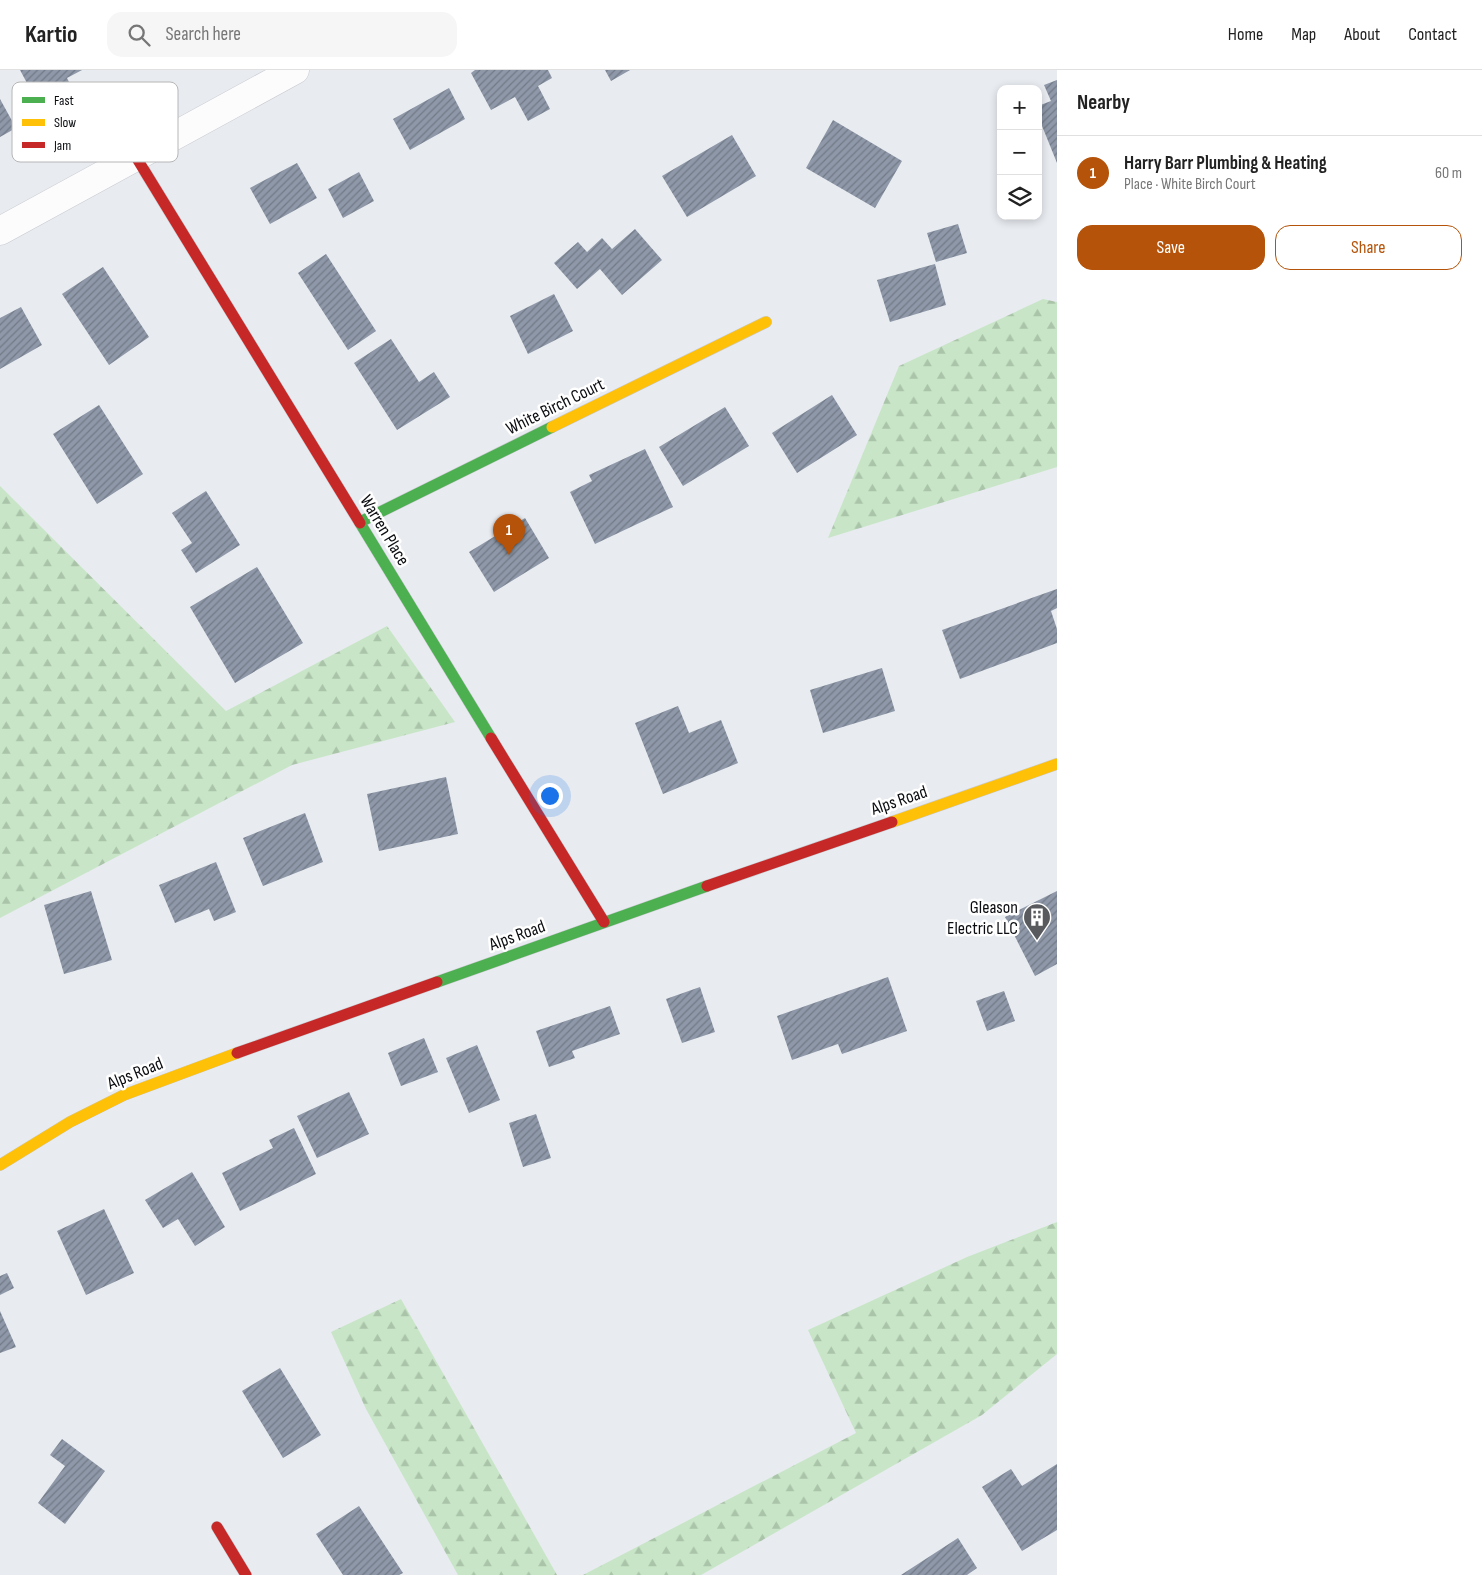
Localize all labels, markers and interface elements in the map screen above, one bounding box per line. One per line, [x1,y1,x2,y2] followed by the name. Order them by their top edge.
[107,12,457,57] search box
[25,20,77,49] text: Kartio
[125,21,153,49] icon: search
[165,23,241,46] text: Search here
[1228,24,1263,45] text: Home
[1291,24,1316,45] text: Map
[1344,24,1380,45] text: About
[1408,24,1457,45] text: Contact
[12,82,178,162] legend
[997,85,1042,220] map controls
[997,85,1042,130] button: +
[1077,90,1130,115] text: Nearby
[54,92,74,109] text: Fast
[54,114,76,131] text: Slow
[997,130,1042,175] button: −
[53,137,71,154] text: Jam
[1124,152,1327,175] text: Harry Barr Plumbing & Heating
[1090,164,1096,183] text: 1
[1435,164,1462,183] text: 60 m
[997,175,1042,220] button: layers
[1124,175,1256,194] text: Place · White Birch Court
[1077,225,1265,270] button: Save
[1275,225,1462,270] button: Share
[503,373,608,439] street label: White Birch Court
[355,491,414,569] street label: Warren Place
[493,514,525,555] pin: 1
[867,781,930,820] street label: Alps Road
[537,783,563,809] your location
[947,897,1018,939] place label: Gleason Electric LLC
[1022,902,1052,941] building icon: Gleason Electric LLC
[485,916,548,956] street label: Alps Road
[103,1053,166,1094] street label: Alps Road

